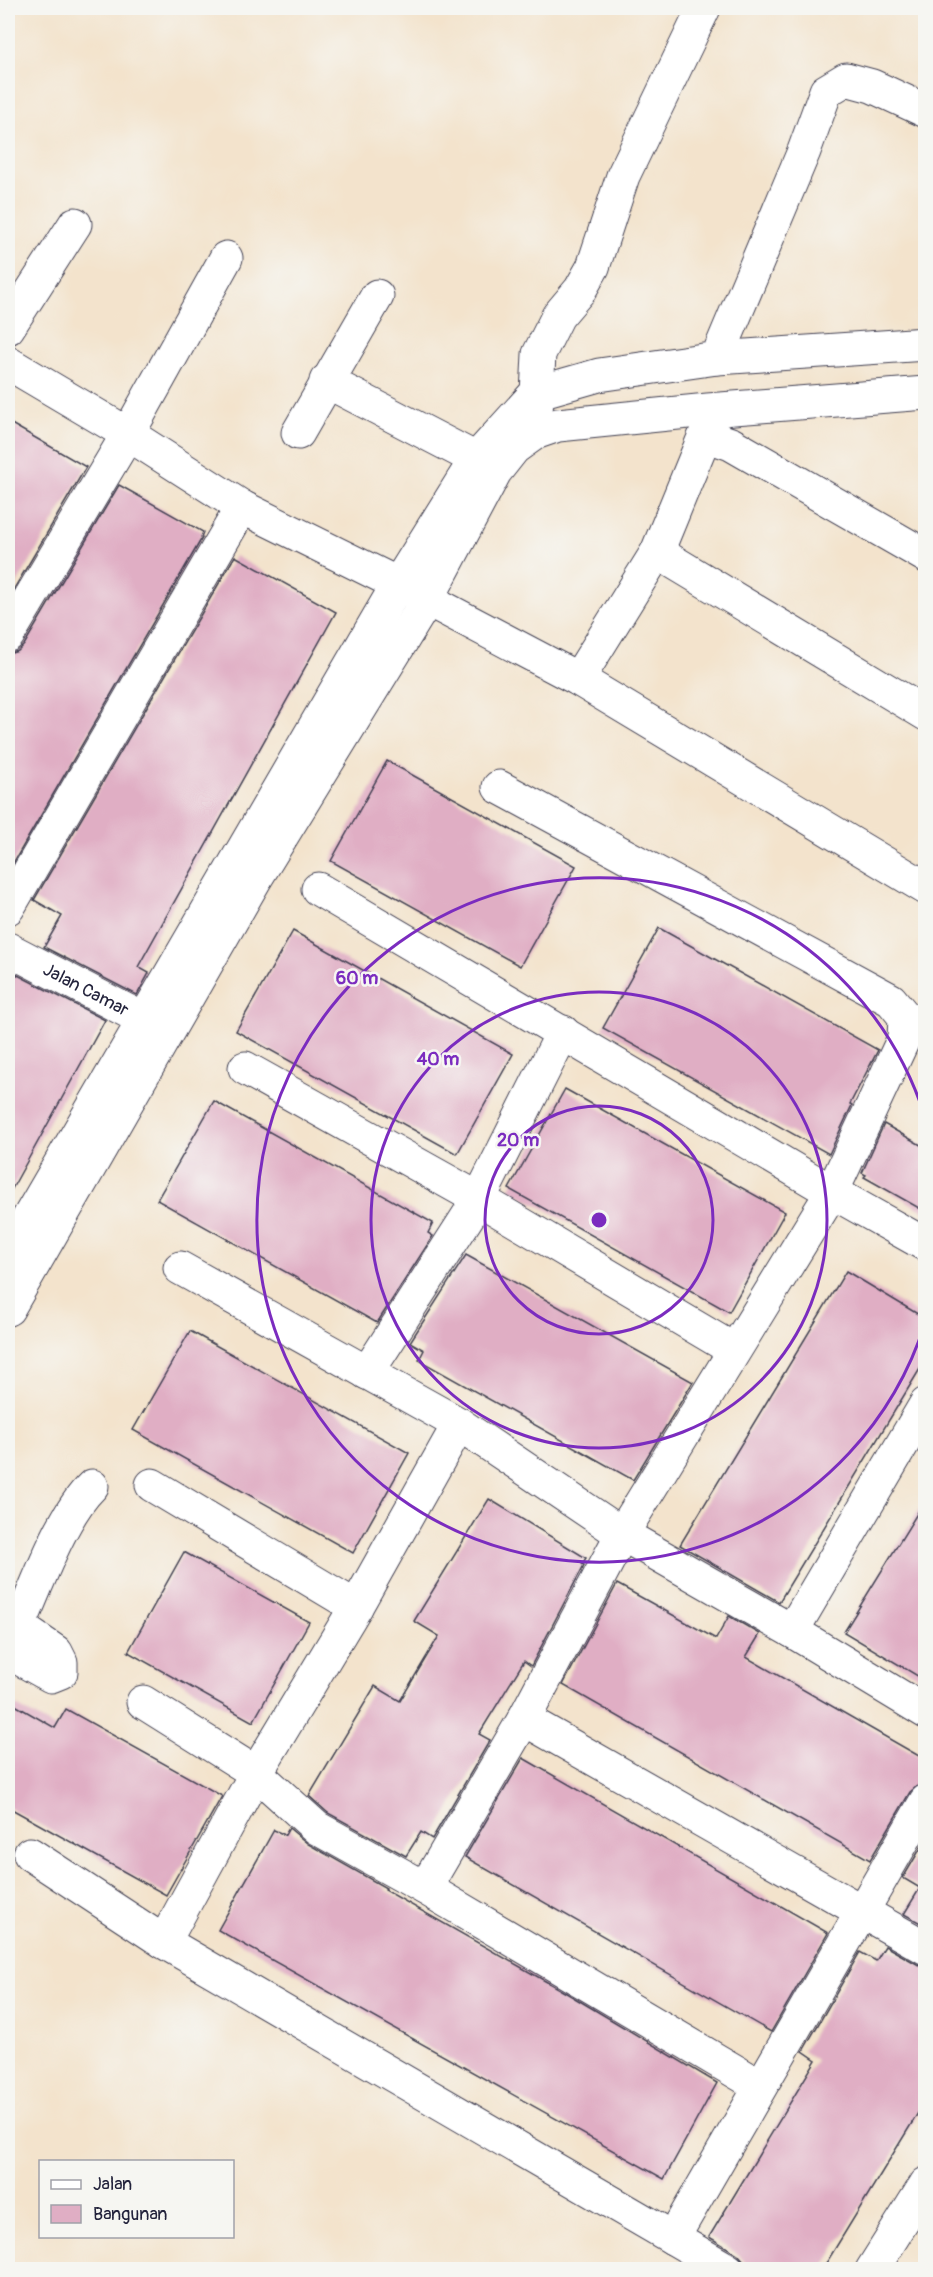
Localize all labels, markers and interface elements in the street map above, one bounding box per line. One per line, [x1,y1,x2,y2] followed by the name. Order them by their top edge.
[39,958,133,1022] street label: Jalan Camar
[336,967,378,990] text: 60 m
[417,1048,459,1071] text: 40 m
[497,1129,539,1152] text: 20 m
[589,1210,609,1230] centre of rings
[39,2160,234,2238] legend
[93,2173,132,2196] text: Jalan
[93,2203,168,2226] text: Bangunan

